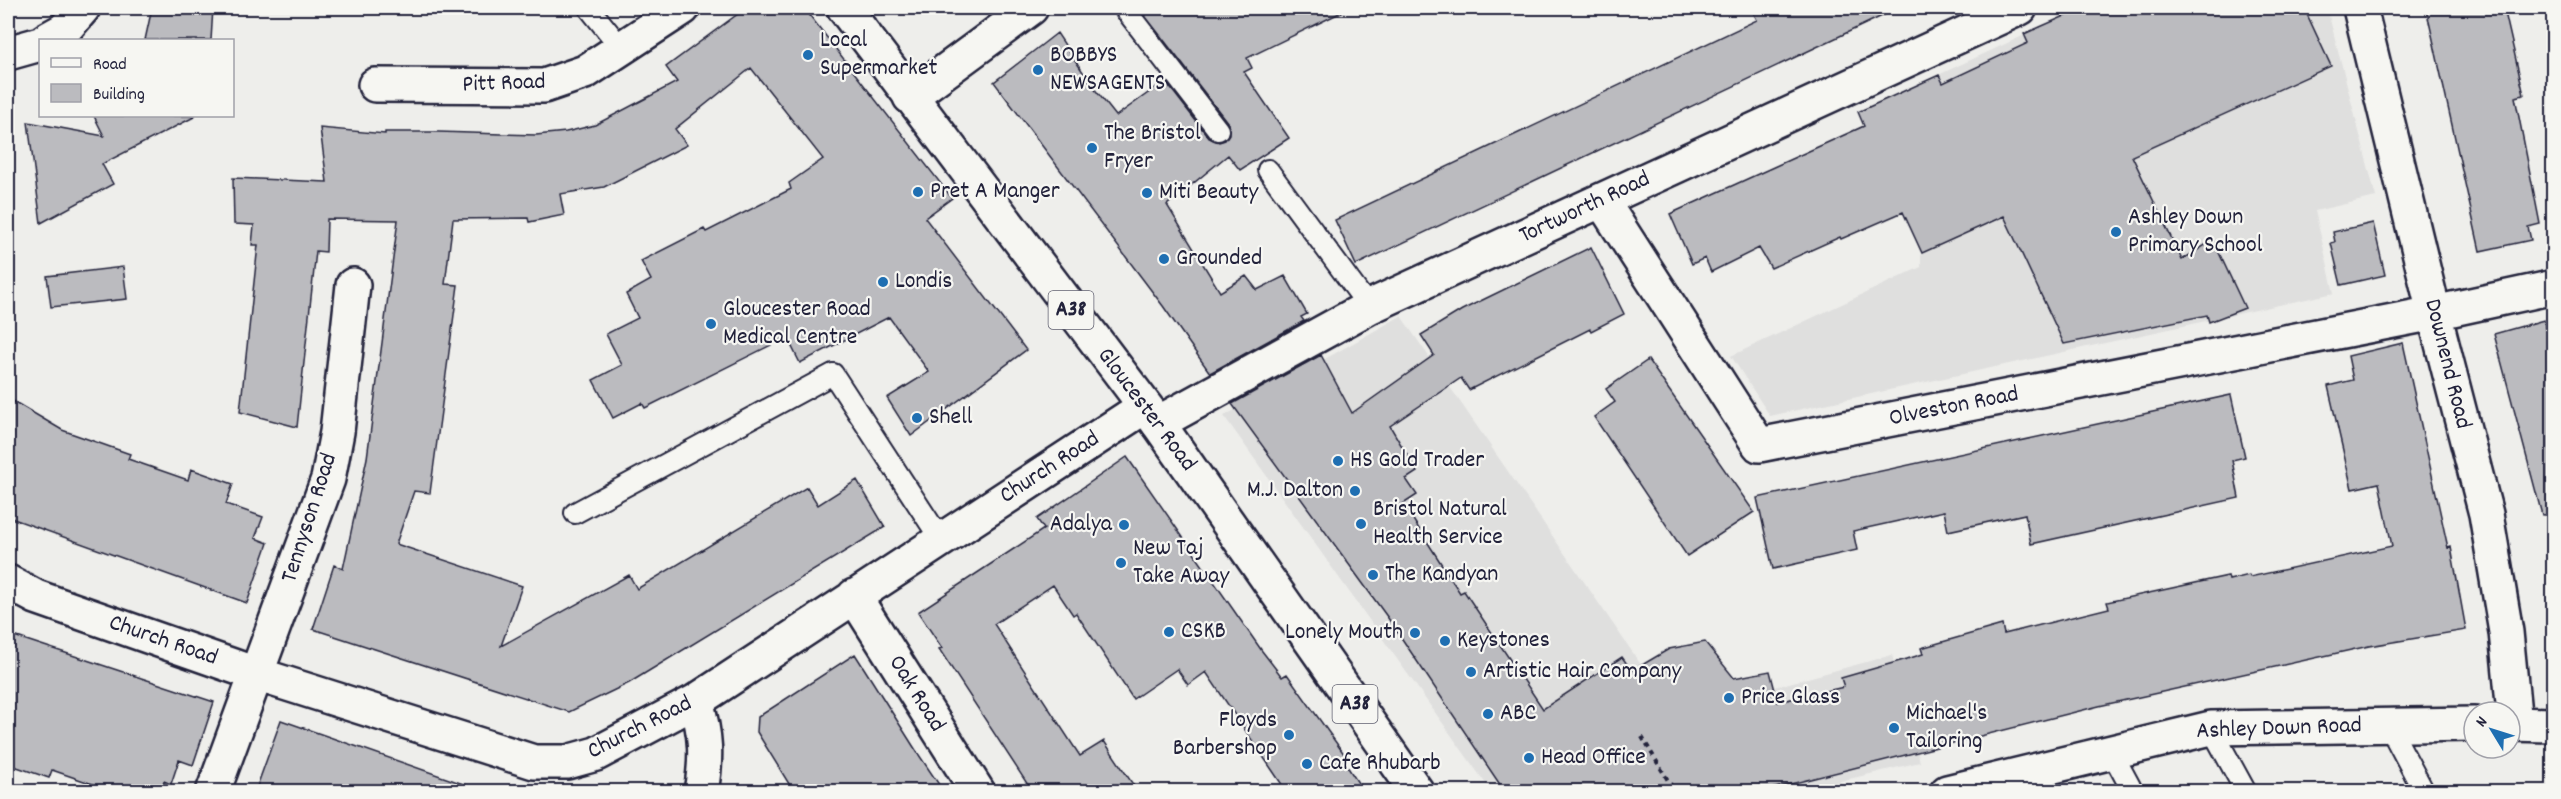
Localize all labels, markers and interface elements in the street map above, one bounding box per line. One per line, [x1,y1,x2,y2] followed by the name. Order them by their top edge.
[820,24,938,86] place label: Local Supermarket
[39,39,234,117] legend
[1050,39,1165,101] place label: BOBBYS NEWSAGENTS
[801,48,815,62] marker: Local Supermarket
[93,53,127,78] text: Road
[1031,63,1045,77] marker: BOBBYS NEWSAGENTS
[462,66,546,102] street label: Pitt Road
[93,83,145,108] text: Building
[1104,117,1201,179] place label: The Bristol Fryer
[1085,141,1099,155] marker: The Bristol Fryer
[1514,163,1656,253] street label: Tortworth Road
[930,175,1060,209] place label: Pret A Manger
[1159,176,1260,210] place label: Miti Beauty
[911,185,925,199] marker: Pret A Manger
[1140,186,1154,200] marker: Miti Beauty
[2128,201,2263,263] place label: Ashley Down Primary School
[2109,225,2123,239] marker: Ashley Down Primary School
[1176,242,1262,276] place label: Grounded
[1157,252,1171,266] marker: Grounded
[895,265,952,299] place label: Londis
[876,275,890,289] marker: Londis
[1048,291,1094,329] road number: A38
[723,293,871,355] place label: Gloucester Road Medical Centre
[2414,295,2480,433] street label: Downend Road
[704,317,718,331] marker: Gloucester Road Medical Centre
[1088,341,1204,479] street label: Gloucester Road
[1886,378,2022,436] street label: Olveston Road
[929,401,973,435] place label: Shell
[910,411,924,425] marker: Shell
[993,423,1107,513] street label: Church Road
[1350,444,1484,478] place label: HS Gold Trader
[273,449,347,587] street label: Tennyson Road
[1331,454,1345,468] marker: HS Gold Trader
[1247,474,1343,508] place label: M.J. Dalton
[1348,484,1362,498] marker: M.J. Dalton
[1373,493,1507,555] place label: Bristol Natural Health Service
[1050,508,1113,542] place label: Adalya
[1354,517,1368,531] marker: Bristol Natural Health Service
[1117,518,1131,532] marker: Adalya
[1133,532,1231,594] place label: New Taj Take Away
[1114,556,1128,570] marker: New Taj Take Away
[1385,558,1498,592] place label: The Kandyan
[1366,568,1380,582] marker: The Kandyan
[104,607,222,675] street label: Church Road
[1181,615,1226,649] place label: CSKB
[1285,616,1403,650] place label: Lonely Mouth
[1457,624,1550,658] place label: Keystones
[1162,625,1176,639] marker: CSKB
[1408,626,1422,640] marker: Lonely Mouth
[1438,634,1452,648] marker: Keystones
[879,649,953,739] street label: Oak Road
[1483,655,1683,689] place label: Artistic Hair Company
[1464,665,1478,679] marker: Artistic Hair Company
[1741,681,1840,715] place label: Price Glass
[1332,685,1378,723] road number: A38
[582,687,698,769] street label: Church Road
[1722,691,1736,705] marker: Price Glass
[1500,697,1536,731] place label: ABC
[1906,697,1987,759] place label: Michael's Tailoring
[2462,700,2522,760] north arrow
[1173,704,1277,766] place label: Floyds Barbershop
[1481,707,1495,721] marker: ABC
[2196,709,2362,749] street label: Ashley Down Road
[2471,712,2494,732] text: N
[1887,721,1901,735] marker: Michael's Tailoring
[1282,728,1296,742] marker: Floyds Barbershop
[1541,741,1646,775] place label: Head Office
[1319,747,1441,781] place label: Cafe Rhubarb
[1522,751,1536,765] marker: Head Office
[1300,757,1314,771] marker: Cafe Rhubarb

